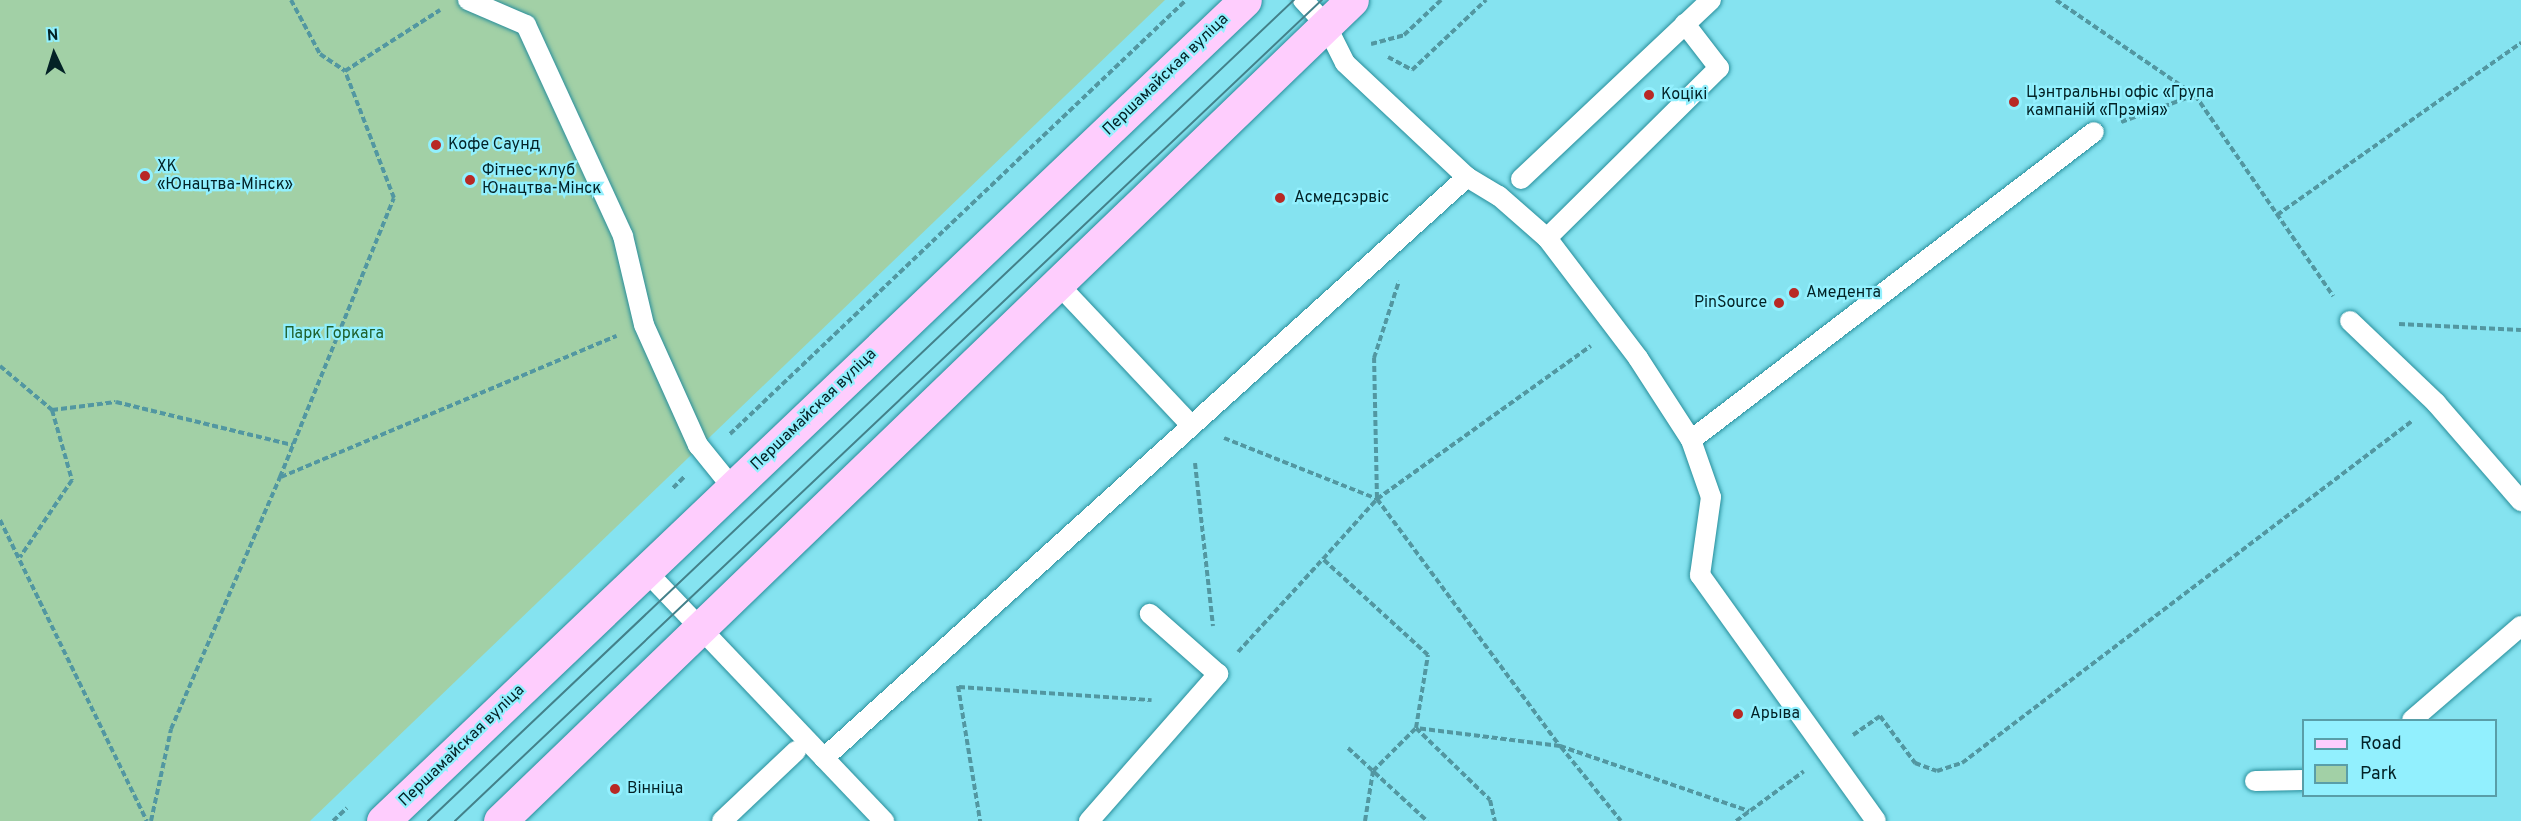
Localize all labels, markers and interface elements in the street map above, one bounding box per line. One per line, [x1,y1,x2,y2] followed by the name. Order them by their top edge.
[1099,10,1233,140] street label: Першамайская вуліца
[24,24,84,84] north arrow
[46,26,59,46] text: N
[2026,83,2214,121] place label: Цэнтральны офіс «Група кампаній «Прэмія»
[1661,85,1707,105] place label: Коцікі
[1642,88,1656,102] marker: Коцікі
[2007,95,2021,109] marker: Цэнтральны офіс «Група кампаній «Прэмія»
[448,135,540,155] place label: Кофе Саунд
[429,138,443,152] marker: Кофе Саунд
[157,157,293,195] place label: ХК «Юнацтва-Мінск»
[482,161,601,199] place label: Фітнес-клуб Юнацтва-Мінск
[138,169,152,183] marker: ХК «Юнацтва-Мінск»
[463,173,477,187] marker: Фітнес-клуб Юнацтва-Мінск
[1294,188,1389,208] place label: Асмедсэрвіс
[1271,189,1289,207] marker: Асмедсэрвіс
[1806,283,1881,303] place label: Амедента
[1787,286,1801,300] marker: Амедента
[1694,293,1767,313] place label: PinSource
[1772,296,1786,310] marker: PinSource
[284,324,384,344] park label: Парк Горкага
[747,345,881,475] street label: Першамайская вуліца
[395,681,529,811] street label: Першамайская вуліца
[1750,704,1800,724] place label: Арыва
[1731,707,1745,721] marker: Арыва
[2302,719,2497,797] legend
[2360,733,2402,756] text: Road
[2360,763,2397,786] text: Park
[627,779,683,799] place label: Вінніца
[608,782,622,796] marker: Вінніца

